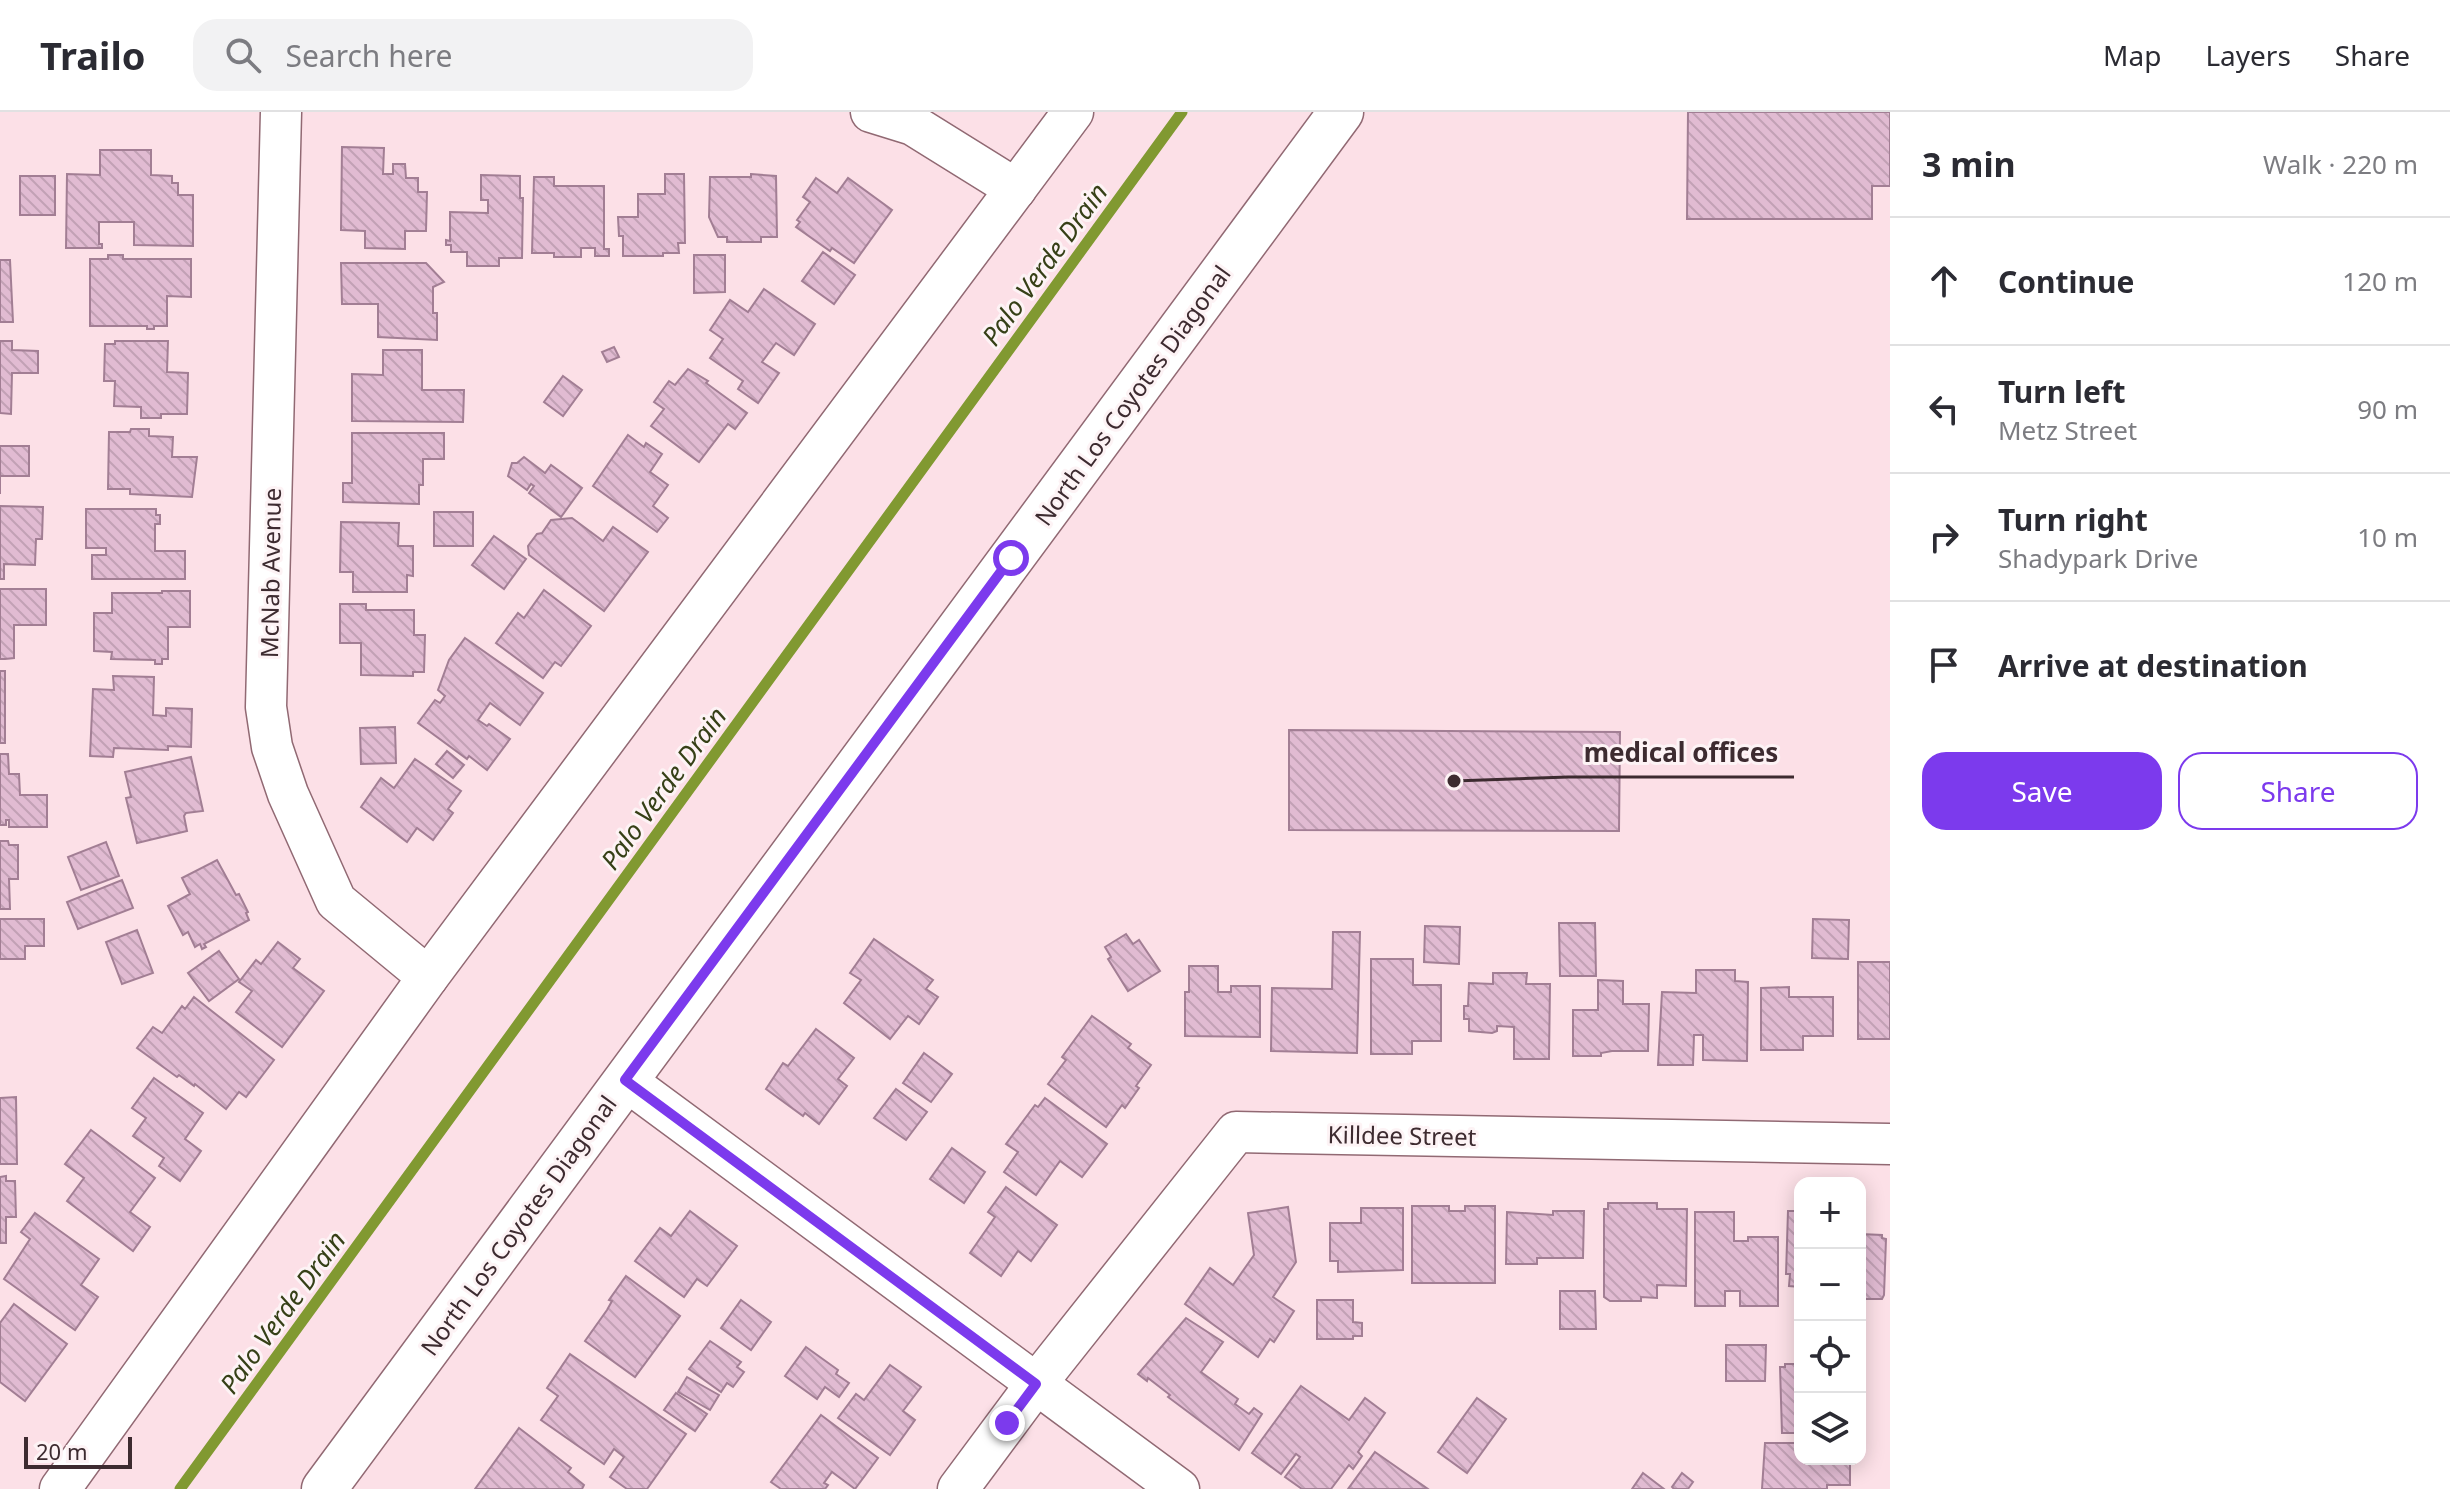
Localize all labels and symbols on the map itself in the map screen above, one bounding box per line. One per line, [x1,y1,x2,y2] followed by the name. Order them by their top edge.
[973,175,1115,353] water label: Palo Verde Drain
[1026,258,1238,532] street label: North Los Coyotes Diagonal
[252,488,288,658] street label: McNab Avenue
[993,540,1029,576] route start
[592,699,734,877] water label: Palo Verde Drain
[1568,727,1794,777] callout: medical offices
[1584,734,1778,770] text: medical offices
[412,1088,624,1362] street label: North Los Coyotes Diagonal
[1327,1117,1477,1153] street label: Killdee Street
[211,1223,353,1401] water label: Palo Verde Drain
[989,1405,1025,1441] route end
[24,1433,132,1469] scale bar

